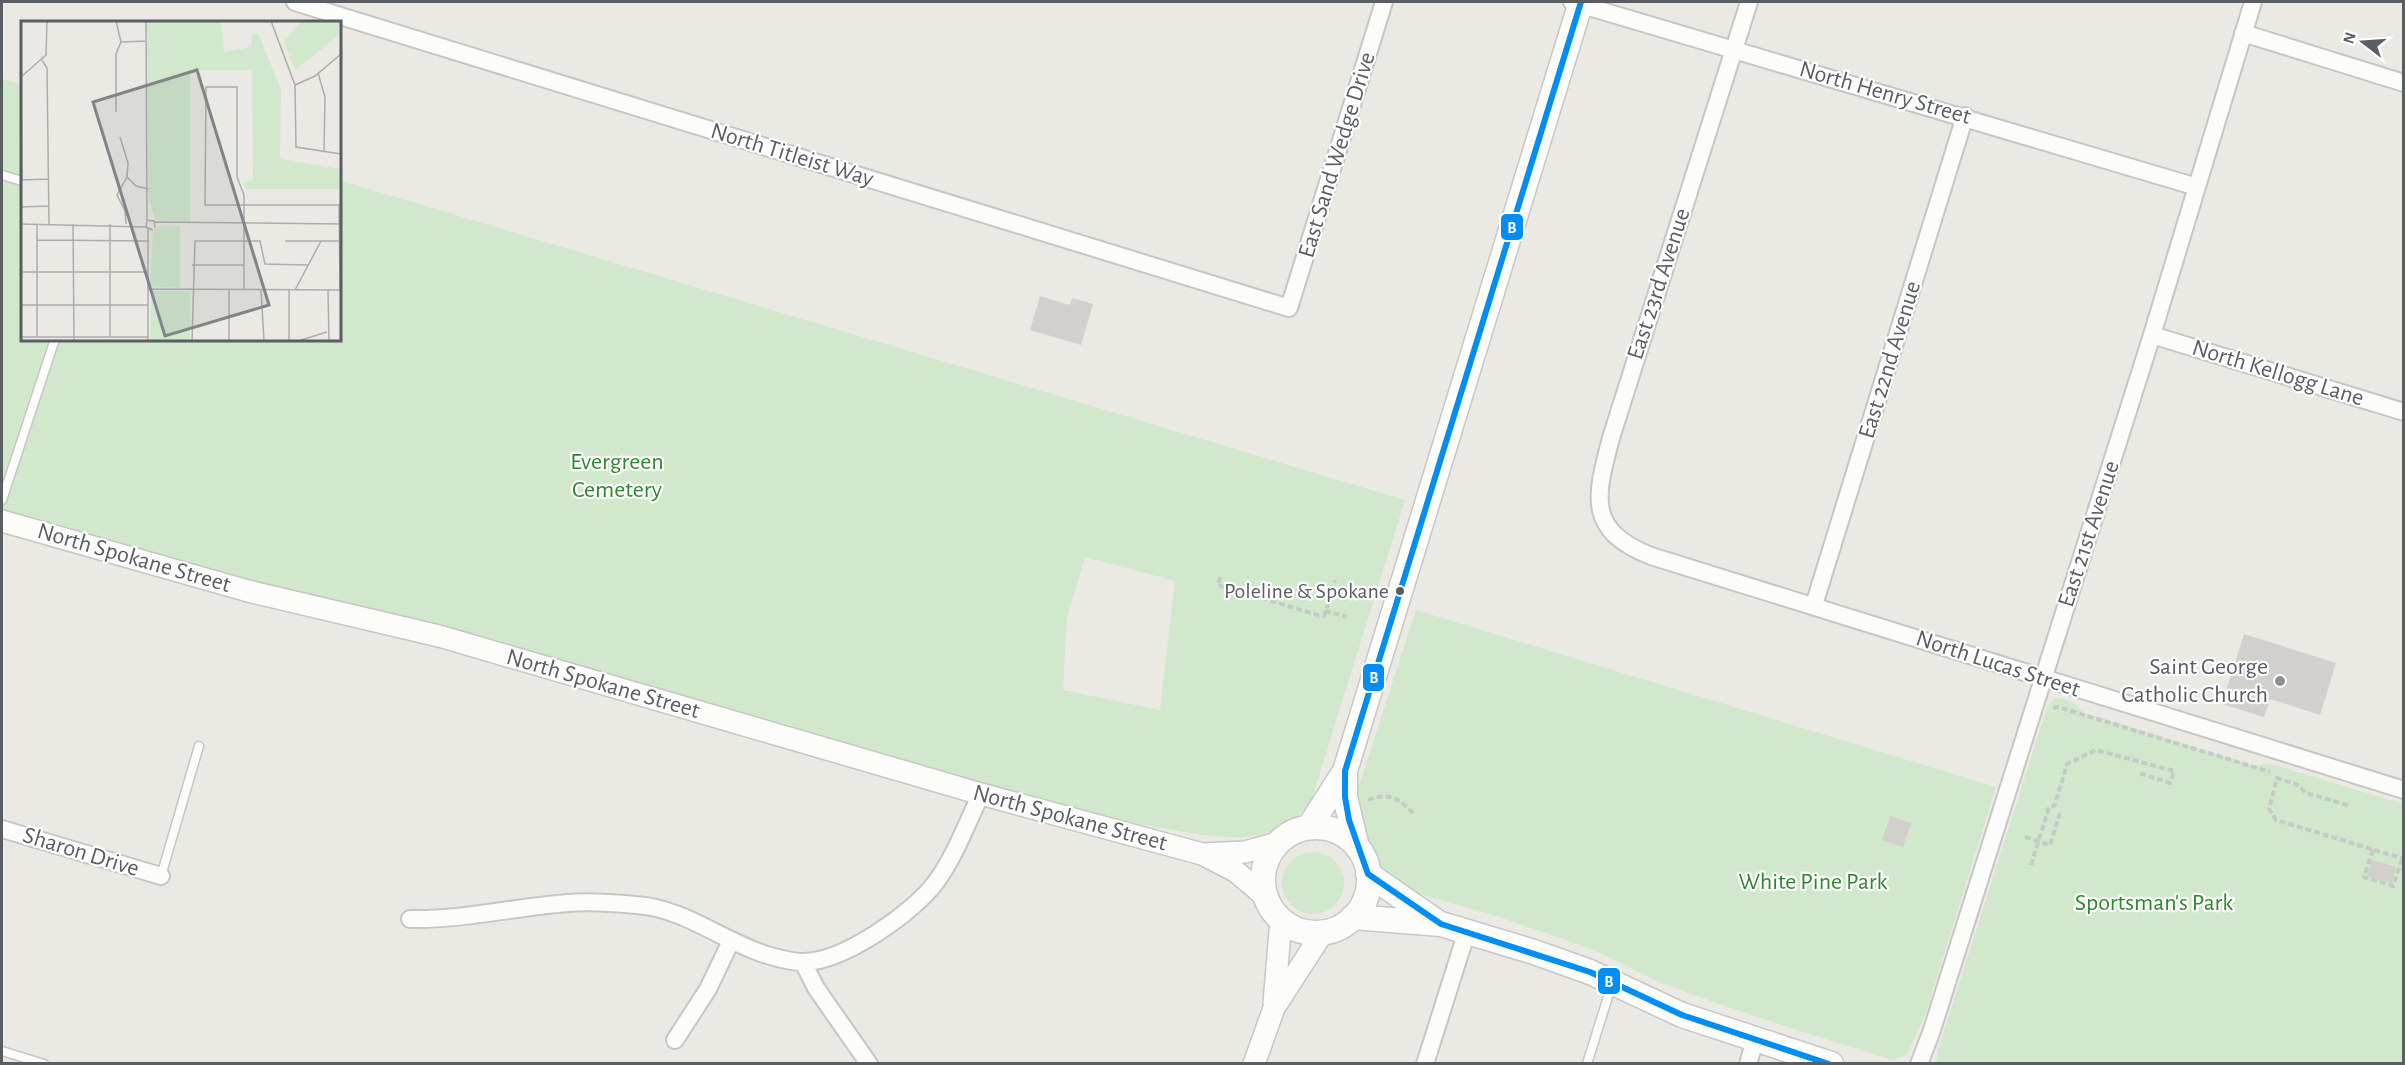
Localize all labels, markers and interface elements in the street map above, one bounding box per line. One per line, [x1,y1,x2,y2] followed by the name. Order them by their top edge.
[2333,12,2393,72] north arrow
[21,21,340,340] inset map
[2340,30,2359,46] text: N
[1294,49,1380,261] street label: East Sand Wedge Drive
[1797,57,1974,129] street label: North Henry Street
[708,119,876,191] street label: North Titleist Way
[1623,205,1695,363] street label: East 23rd Avenue
[1500,213,1524,241] line badge: B
[1507,220,1517,236] text: B
[1855,278,1925,442] street label: East 22nd Avenue
[2189,335,2367,411] street label: North Kellogg Lane
[570,450,664,502] park label: Evergreen Cemetery
[2054,458,2124,610] street label: East 21st Avenue
[35,519,234,597] street label: North Spokane Street
[1224,580,1389,602] place label: Poleline & Spokane
[1394,585,1406,597] marker: Poleline & Spokane
[1913,626,2083,702] street label: North Lucas Street
[504,645,703,723] street label: North Spokane Street
[2121,655,2268,707] place label: Saint George Catholic Church
[1362,663,1385,692] line badge: B
[1369,670,1379,686] text: B
[2273,674,2287,688] marker: Saint George Catholic Church
[970,781,1170,856] street label: North Spokane Street
[20,823,142,881] street label: Sharon Drive
[1739,870,1888,894] park label: White Pine Park
[2075,891,2233,915] park label: Sportsman's Park
[1597,967,1621,995] line badge: B
[1604,974,1614,990] text: B

